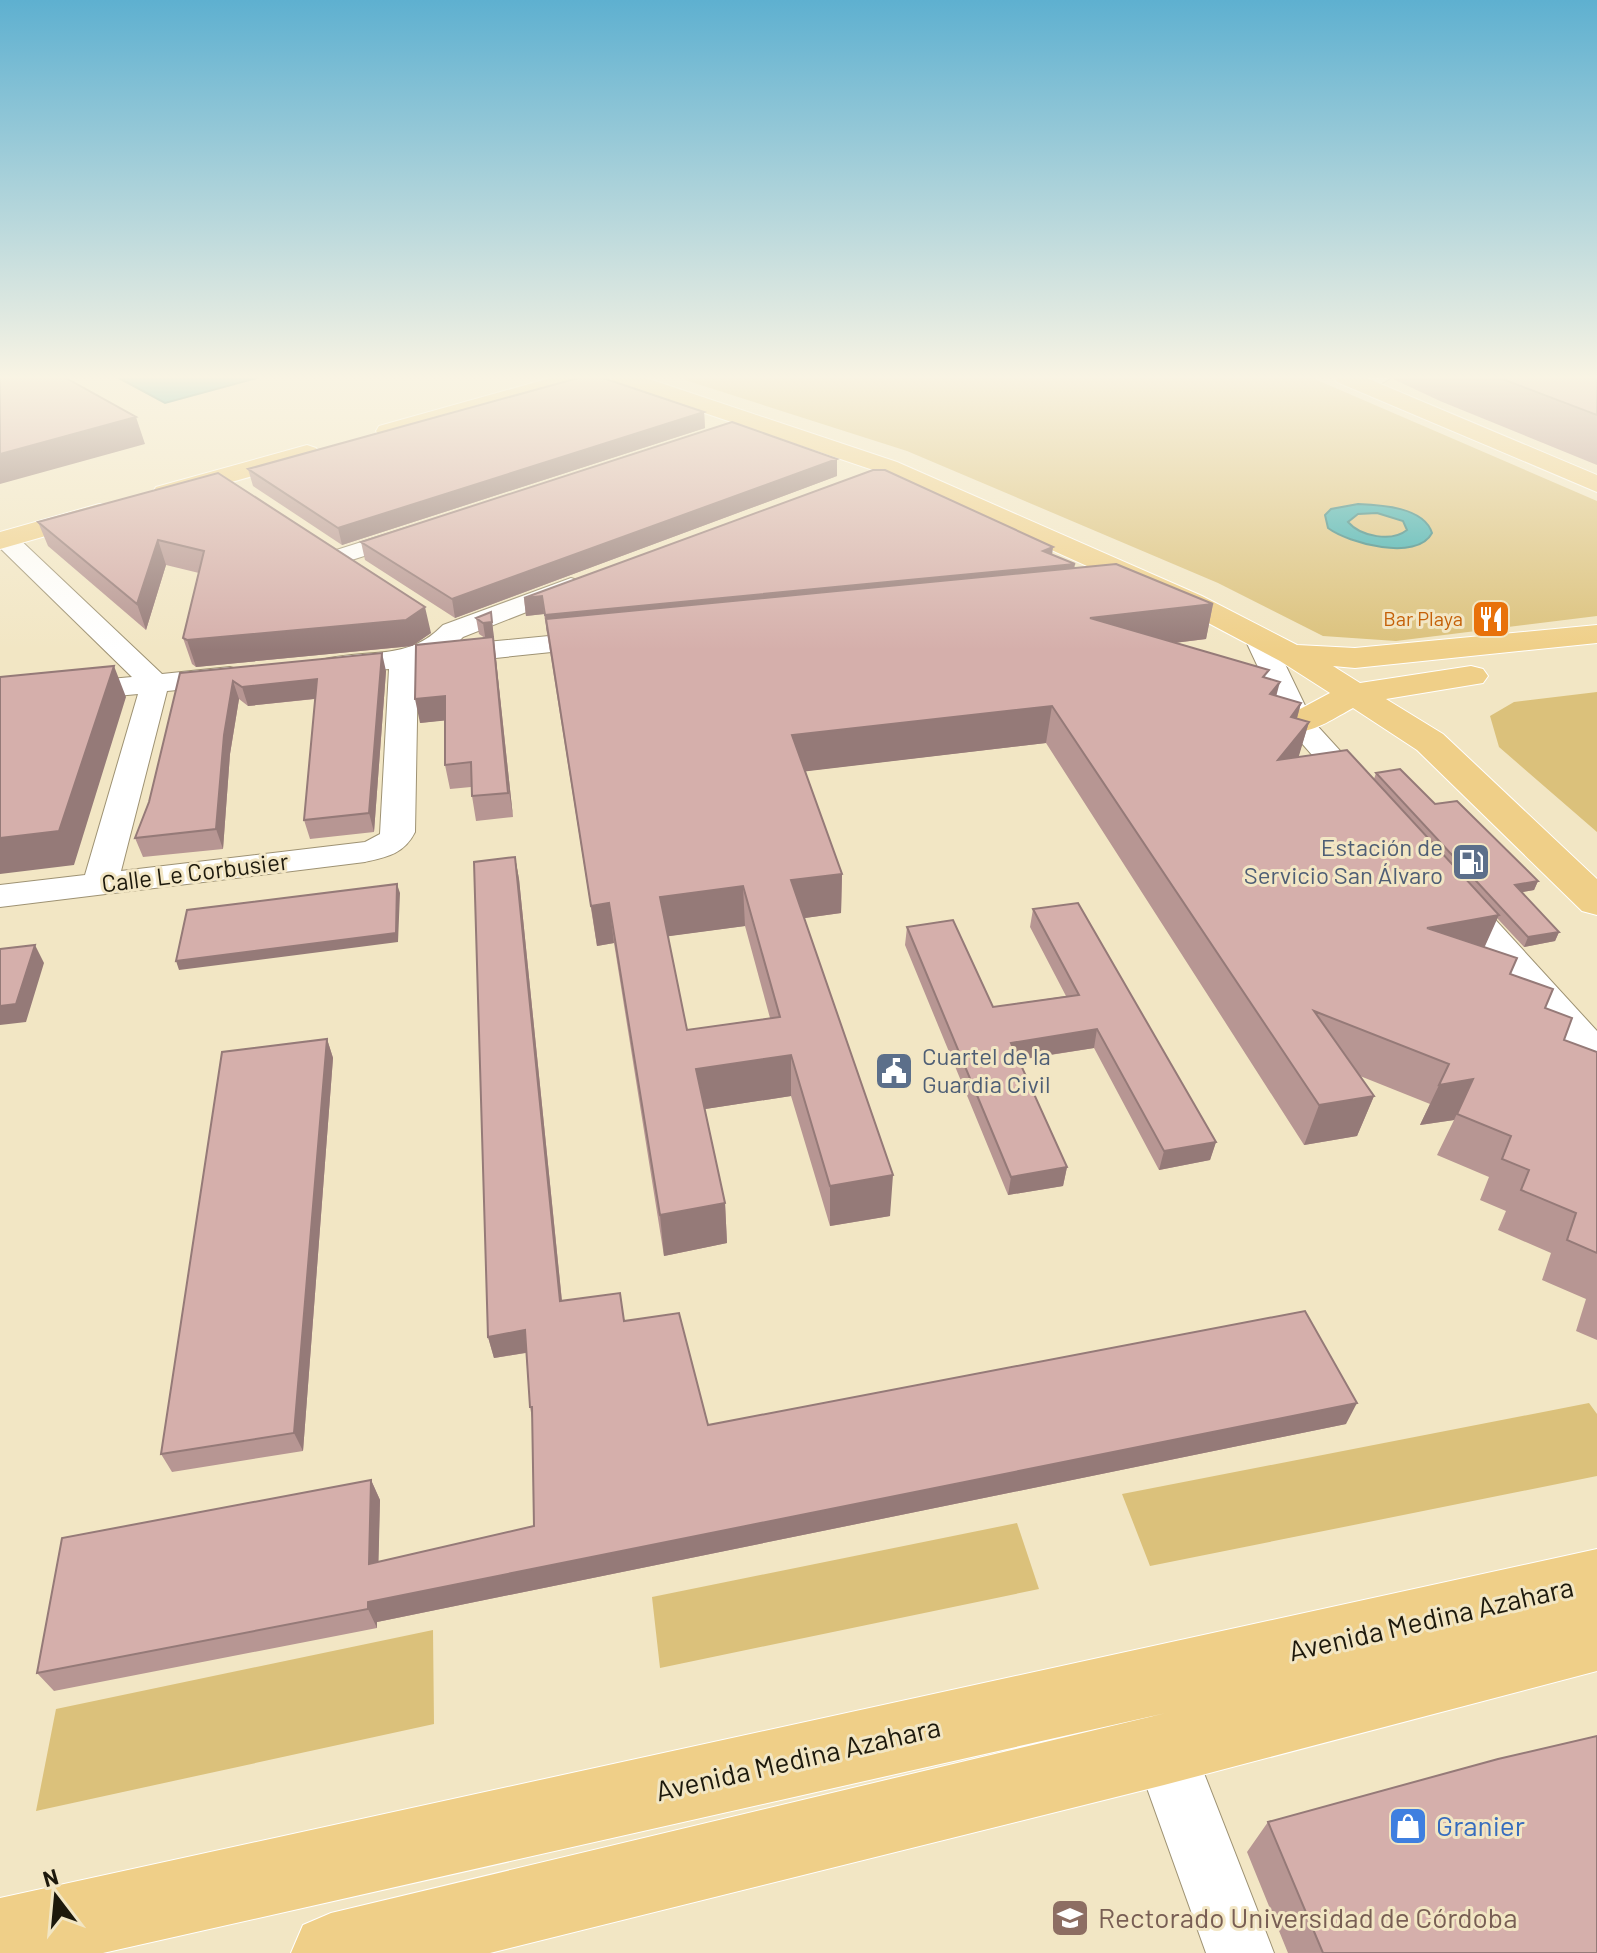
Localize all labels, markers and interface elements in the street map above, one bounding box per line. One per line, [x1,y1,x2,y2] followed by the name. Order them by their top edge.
[1470,598,1512,640] restaurant icon: Bar Playa
[1383,606,1463,630] place label: Bar Playa
[1244,832,1443,889] place label: Estación de Servicio San Álvaro
[1450,841,1492,883] fuel station icon: Estación de Servicio San Álvaro
[100,846,290,897] street label: Calle Le Corbusier
[922,1041,1051,1098] place label: Cuartel de la Guardia Civil
[873,1050,915,1092] public building icon: Cuartel de la Guardia Civil
[1285,1569,1577,1667] street label: Avenida Medina Azahara
[652,1709,944,1807] street label: Avenida Medina Azahara
[1387,1805,1429,1847] shop icon: Granier
[1436,1808,1525,1842] place label: Granier
[16,1857,96,1937] north arrow
[40,1862,61,1891] text: N
[1049,1897,1091,1939] school or university icon: Rectorado Universidad de Córdoba
[1098,1900,1517,1934] place label: Rectorado Universidad de Córdoba

